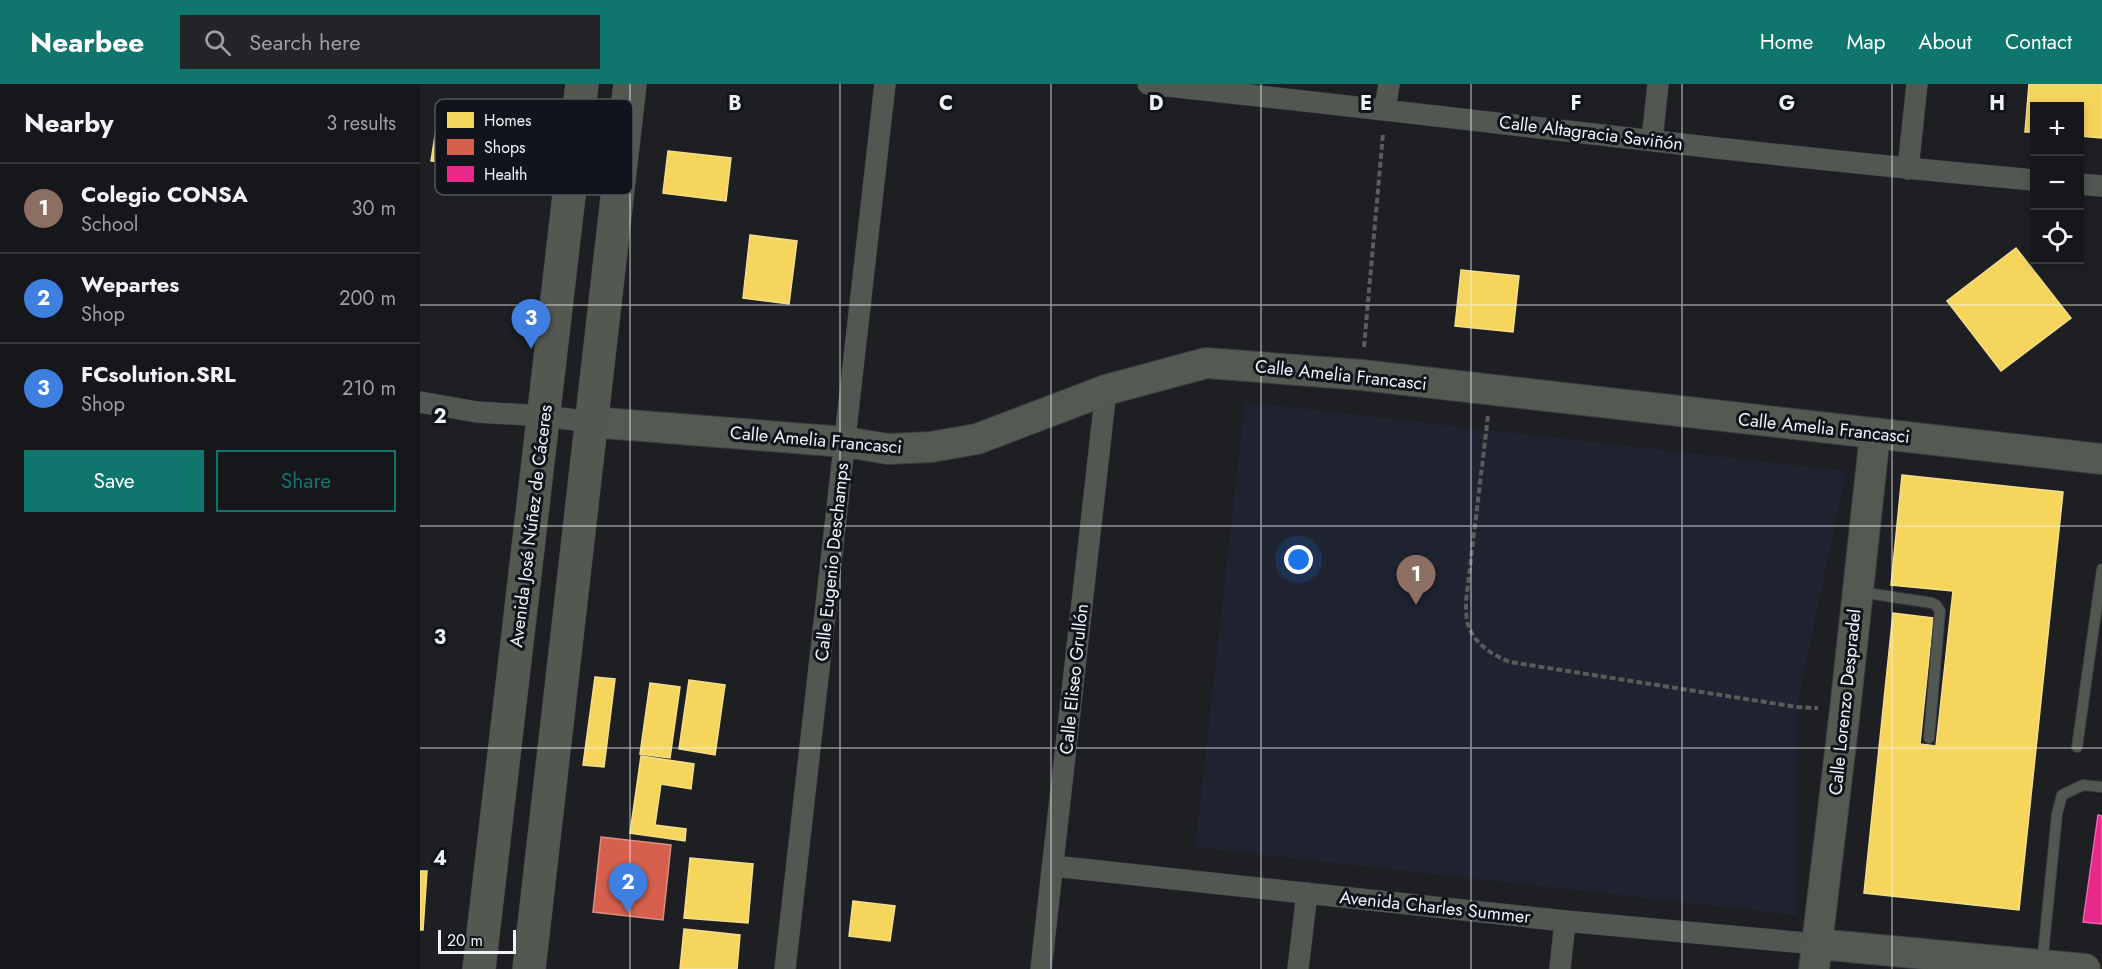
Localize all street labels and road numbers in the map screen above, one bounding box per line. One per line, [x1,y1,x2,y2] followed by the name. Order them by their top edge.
[1498,109,1684,157] street label: Calle Altagracia Saviñón
[1254,353,1428,397] street label: Calle Amelia Francasci
[503,403,559,649] street label: Avenida José Núñez de Cáceres
[1737,406,1911,450] street label: Calle Amelia Francasci
[729,420,903,460] street label: Calle Amelia Francasci
[809,462,855,662] street label: Calle Eugenio Deschamps
[1053,602,1095,756] street label: Calle Eliseo Grullón
[1822,608,1868,796] street label: Calle Lorenzo Despradel
[1338,884,1533,930] street label: Avenida Charles Summer

